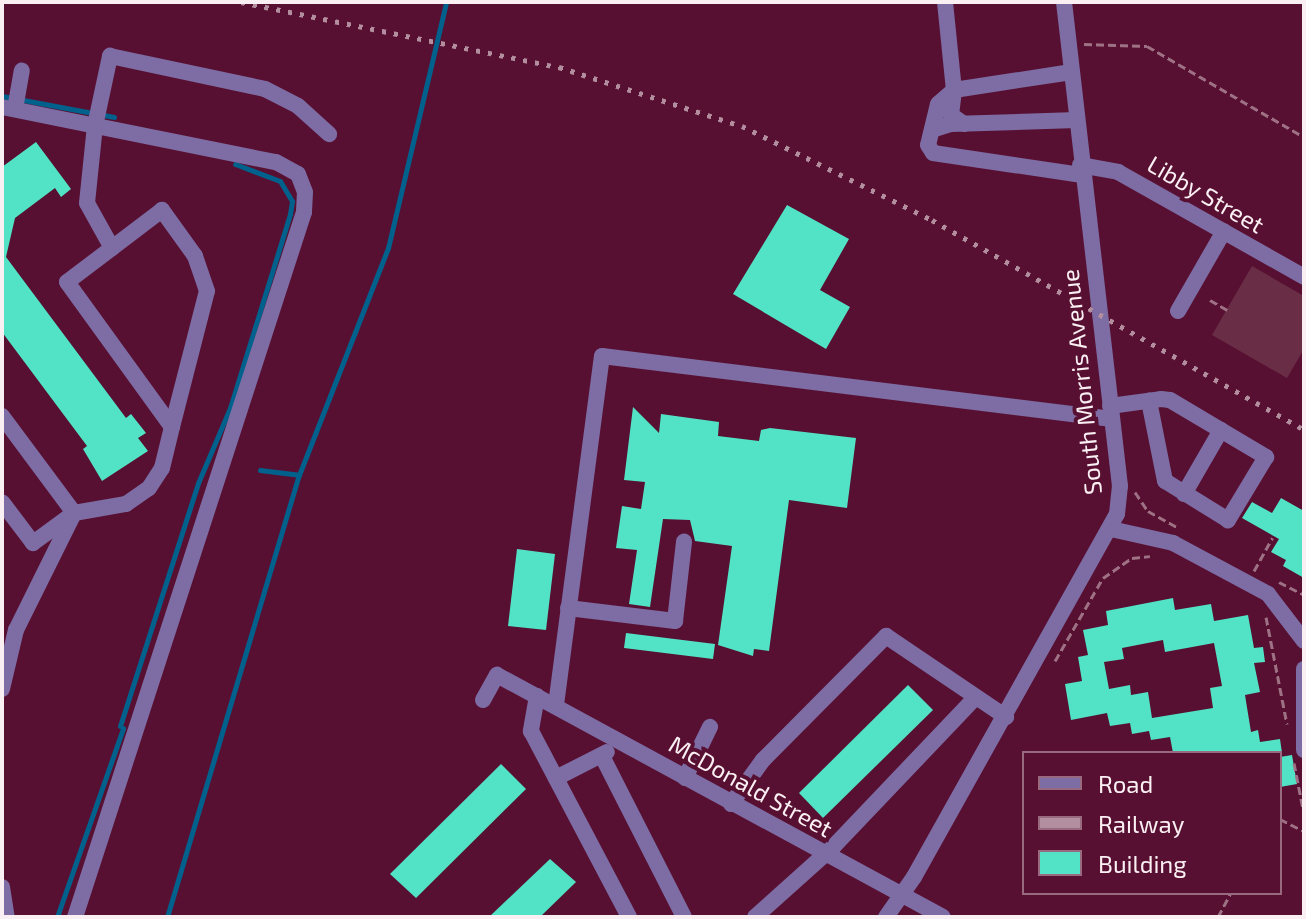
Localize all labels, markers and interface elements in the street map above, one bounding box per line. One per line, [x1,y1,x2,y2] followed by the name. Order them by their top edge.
[1142,149,1270,239] street label: Libby Street
[1055,268,1107,496] street label: South Morris Avenue
[664,729,838,843] street label: McDonald Street
[1022,751,1282,895] legend
[1098,769,1153,798] text: Road
[1098,809,1184,838] text: Railway
[1098,849,1187,878] text: Building

